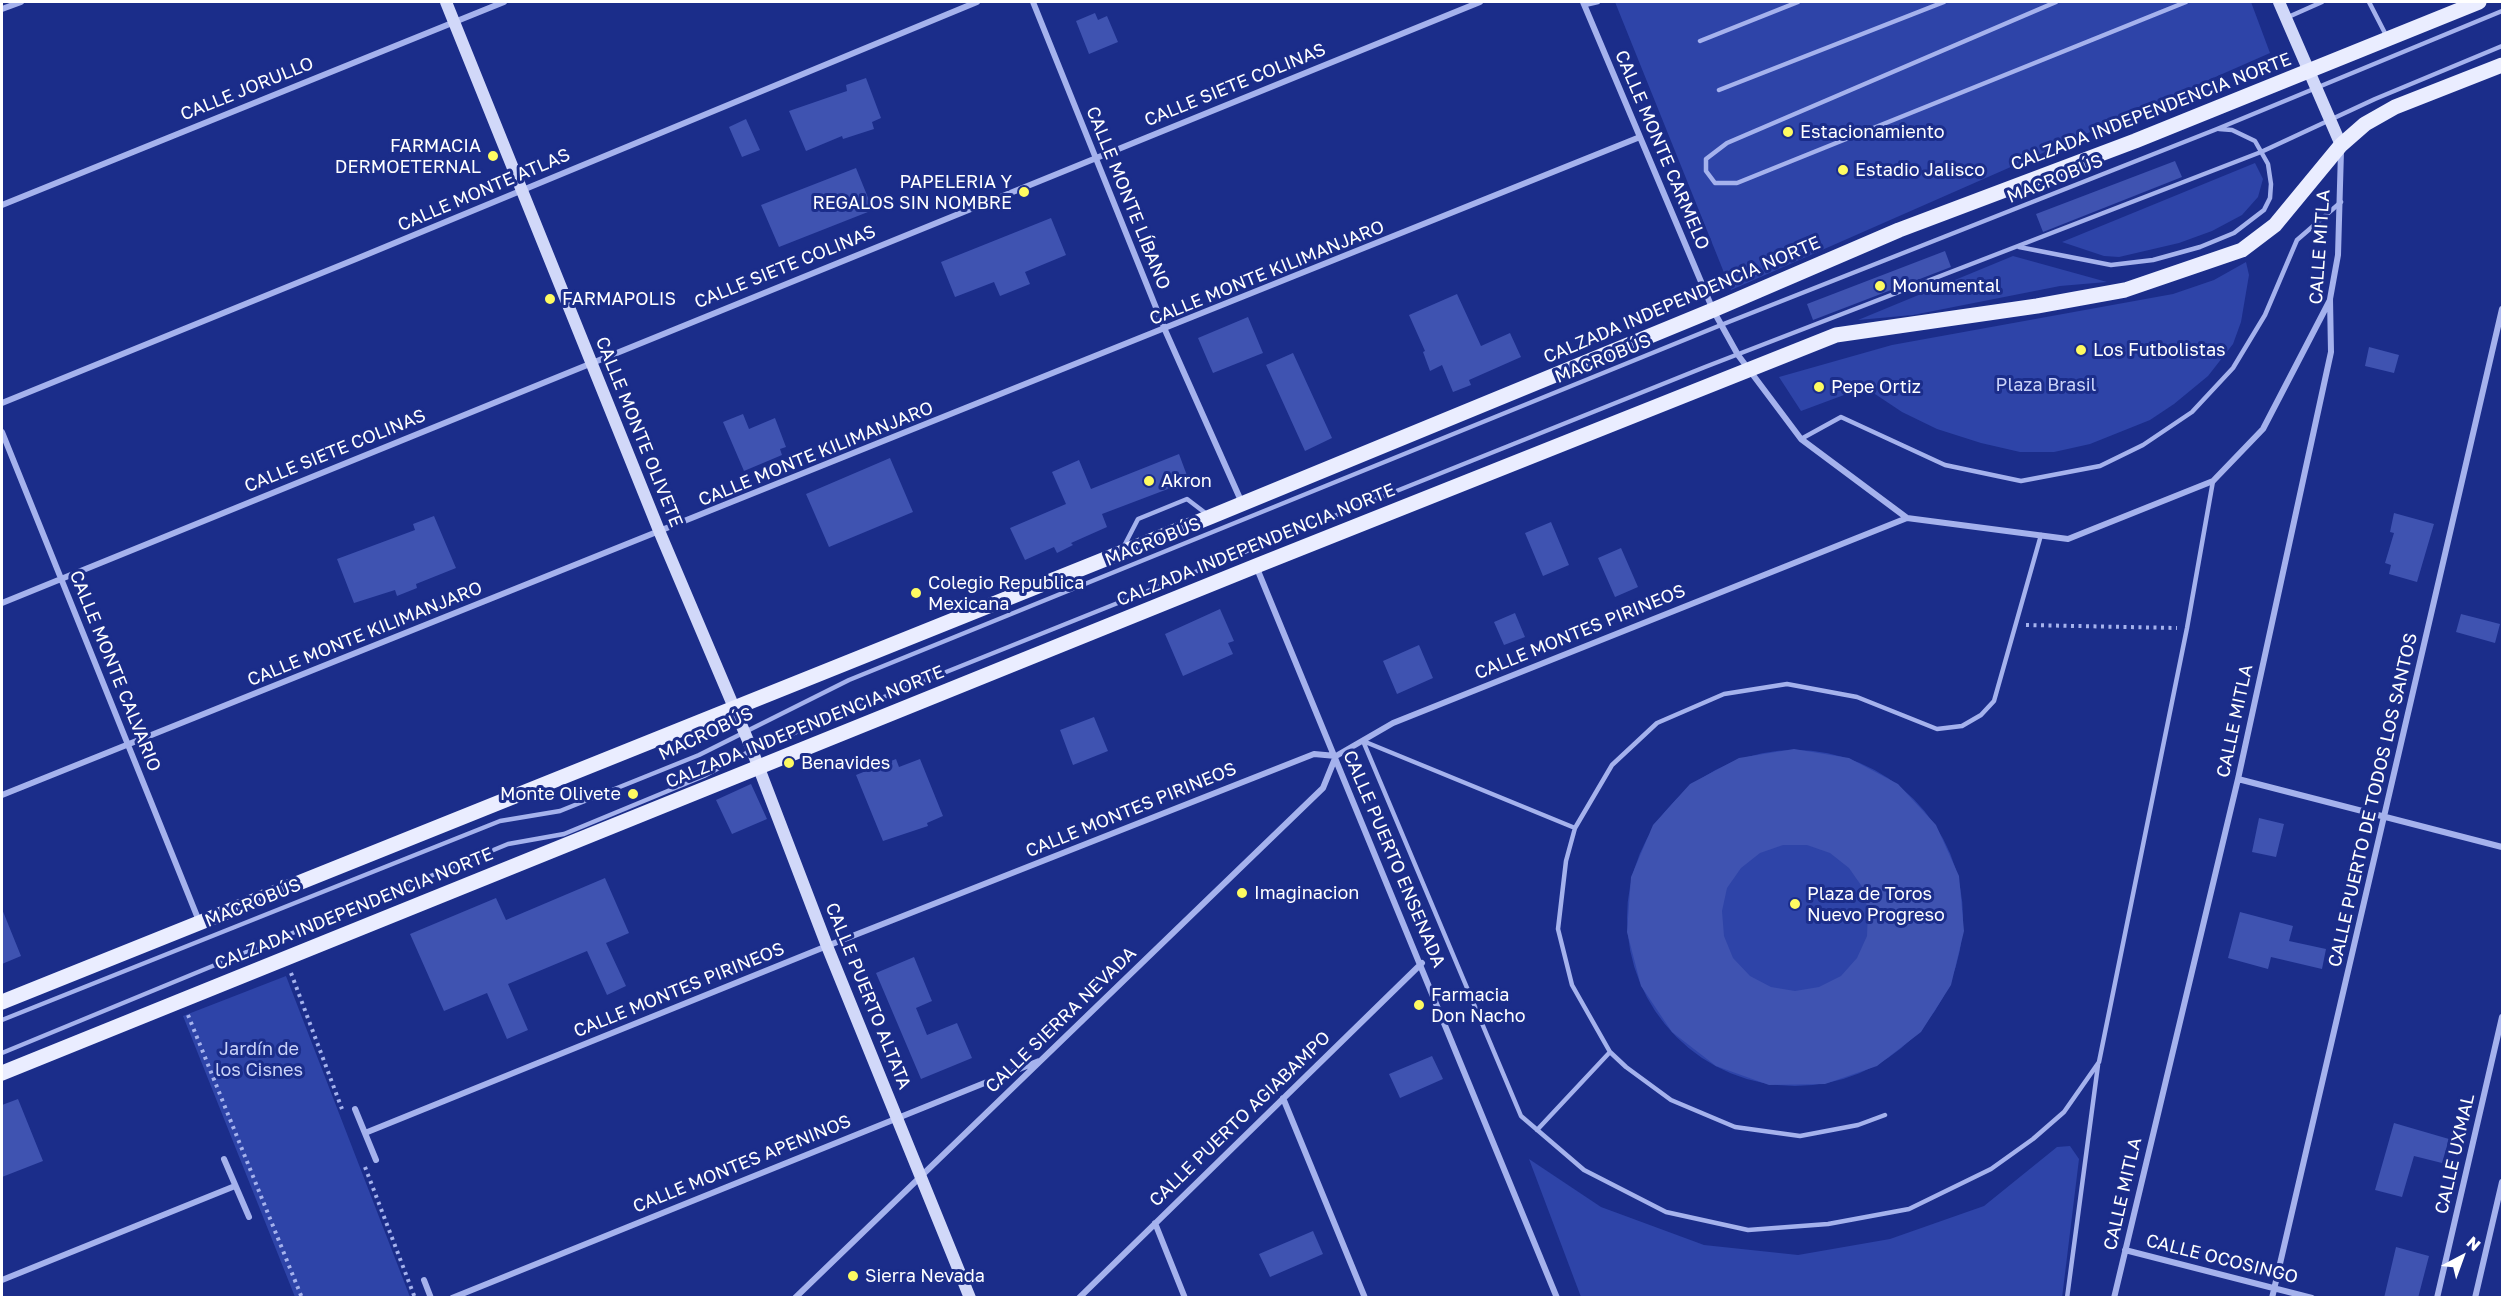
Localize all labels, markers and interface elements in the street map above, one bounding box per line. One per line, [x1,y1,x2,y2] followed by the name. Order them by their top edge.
[1141,39,1329,131] street label: CALLE SIETE COLINAS
[1610,47,1714,253] street label: CALLE MONTE CARMELO
[2008,48,2294,176] street label: CALZADA INDEPENDENCIA NORTE
[177,52,317,126] street label: CALLE JORULLO
[1081,103,1175,293] street label: CALLE MONTE LÍBANO
[1800,121,1945,143] place label: Estacionamiento
[1781,125,1795,139] marker: Estacionamiento
[335,135,481,178] place label: FARMACIA DERMOETERNAL
[395,144,573,236] street label: CALLE MONTE ATLAS
[486,149,500,163] marker: FARMACIA DERMOETERNAL
[2004,150,2106,208] street label: MACROBÚS
[1855,159,1985,181] place label: Estadio Jalisco
[1836,163,1850,177] marker: Estadio Jalisco
[812,171,1012,213] place label: PAPELERIA Y REGALOS SIN NOMBRE
[1017,185,1031,199] marker: PAPELERIA Y REGALOS SIN NOMBRE
[2305,189,2335,305] street label: CALLE MITLA
[1146,216,1388,330] street label: CALLE MONTE KILIMANJARO
[691,221,879,313] street label: CALLE SIETE COLINAS
[1540,232,1824,368] street label: CALZADA INDEPENDENCIA NORTE
[1892,275,2001,297] place label: Monumental
[1873,279,1887,293] marker: Monumental
[562,288,676,310] place label: FARMAPOLIS
[543,292,557,306] marker: FARMAPOLIS
[1552,330,1654,388] street label: MACROBÚS
[591,334,687,530] street label: CALLE MONTE OLIVETE
[2093,339,2226,361] place label: Los Futbolistas
[2074,343,2088,357] marker: Los Futbolistas
[1996,374,2096,396] park label: Plaza Brasil
[1831,376,1921,398] place label: Pepe Ortiz
[1812,380,1826,394] marker: Pepe Ortiz
[695,397,937,511] street label: CALLE MONTE KILIMANJARO
[241,405,429,497] street label: CALLE SIETE COLINAS
[1161,470,1212,492] place label: Akron
[1142,474,1156,488] marker: Akron
[1114,479,1398,611] street label: CALZADA INDEPENDENCIA NORTE
[1102,513,1204,571] street label: MACROBÚS
[65,567,165,775] street label: CALLE MONTE CALVARIO
[928,572,1084,614] place label: Colegio Republica Mexicana
[244,577,486,691] street label: CALLE MONTE KILIMANJARO
[1471,580,1689,684] street label: CALLE MONTES PIRINEOS
[909,586,923,600] marker: Colegio Republica Mexicana
[2324,631,2422,969] street label: CALLE PUERTO DE TODOS LOS SANTOS
[663,661,947,793] street label: CALZADA INDEPENDENCIA NORTE
[2212,662,2258,780] street label: CALLE MITLA
[655,703,757,765] street label: MACROBÚS
[1338,747,1450,971] street label: CALLE PUERTO ENSENADA
[801,752,890,774] place label: Benavides
[782,756,796,770] marker: Benavides
[1022,758,1240,862] street label: CALLE MONTES PIRINEOS
[500,783,621,805] place label: Monte Olivete
[626,787,640,801] marker: Monte Olivete
[212,843,496,975] street label: CALZADA INDEPENDENCIA NORTE
[202,874,304,932] street label: MACROBÚS
[1254,882,1359,904] place label: Imaginacion
[1807,883,1945,926] place label: Plaza de Toros Nuevo Progreso
[1235,886,1249,900] marker: Imaginacion
[1788,897,1802,911] marker: Plaza de Toros Nuevo Progreso
[821,899,915,1093] street label: CALLE PUERTO ALTATA
[570,938,788,1042] street label: CALLE MONTES PIRINEOS
[981,942,1141,1098] street label: CALLE SIERRA NEVADA
[1431,984,1525,1026] place label: Farmacia Don Nacho
[1412,998,1426,1012] marker: Farmacia Don Nacho
[1145,1027,1335,1211] street label: CALLE PUERTO AGIABAMPO
[215,1038,303,1080] park label: Jardín de los Cisnes
[2431,1092,2479,1216] street label: CALLE UXMAL
[630,1110,854,1218] street label: CALLE MONTES APENINOS
[2100,1135,2146,1253] street label: CALLE MITLA
[2432,1227,2492,1287] north arrow
[2144,1230,2300,1288] street label: CALLE OCOSINGO
[2463,1232,2485,1255] text: N
[865,1265,985,1287] place label: Sierra Nevada
[846,1269,860,1283] marker: Sierra Nevada

